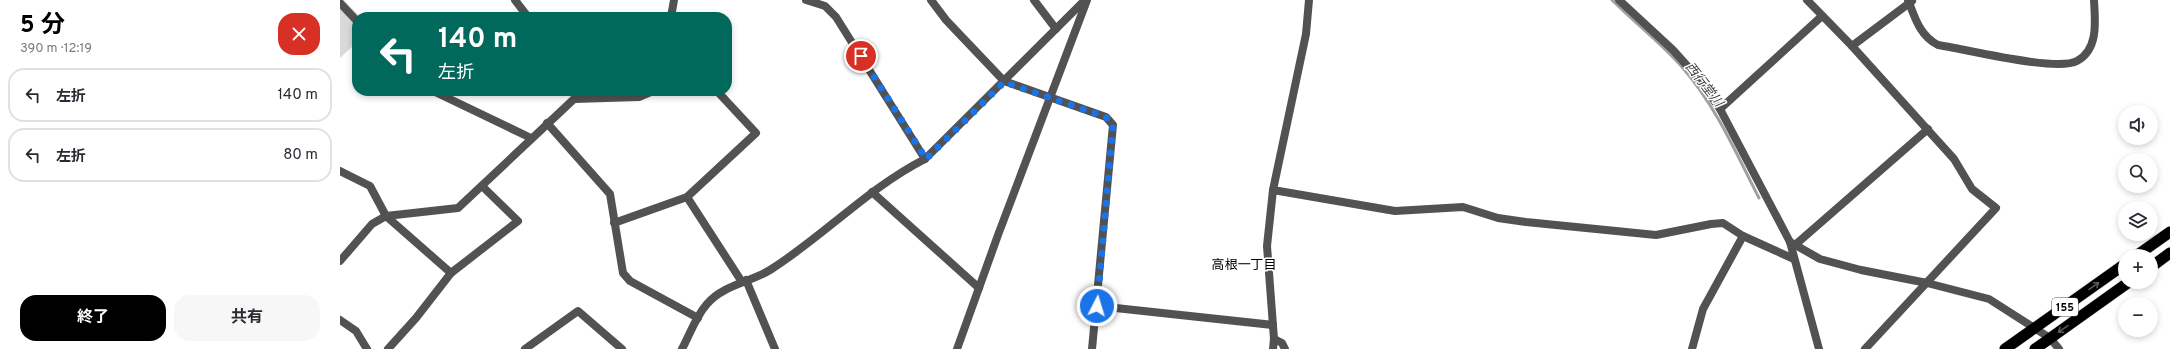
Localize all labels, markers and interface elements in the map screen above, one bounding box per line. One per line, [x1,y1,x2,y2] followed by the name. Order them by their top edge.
[20,11,65,41] text: 5 分
[278,13,320,55] button: close
[438,22,517,58] text: 140 m
[372,28,424,80] icon: left
[844,39,878,73] pin
[20,41,92,57] text: 390 m · 12:19
[850,45,872,67] icon: arrive
[1681,60,1727,112] water label: 西行堂川
[438,62,474,85] text: 左折
[22,84,44,106] icon: left
[278,86,318,105] text: 140 m
[56,88,86,107] text: 左折
[2118,105,2158,337] map controls
[2118,105,2158,145] button: sound
[22,144,44,166] icon: left
[283,146,318,165] text: 80 m
[56,148,86,167] text: 左折
[2118,153,2158,193] button: search
[2118,201,2158,241] button: layers
[2118,249,2158,289] button: +
[1211,258,1277,274] district label: 高根一丁目
[2089,282,2100,290] one-way arrow
[1076,285,1118,327] position arrow
[20,295,166,341] button: 終了
[174,295,320,341] button: 共有
[2118,297,2158,337] button: −
[2052,298,2078,316] road number: 155
[2058,325,2069,333] one-way arrow

